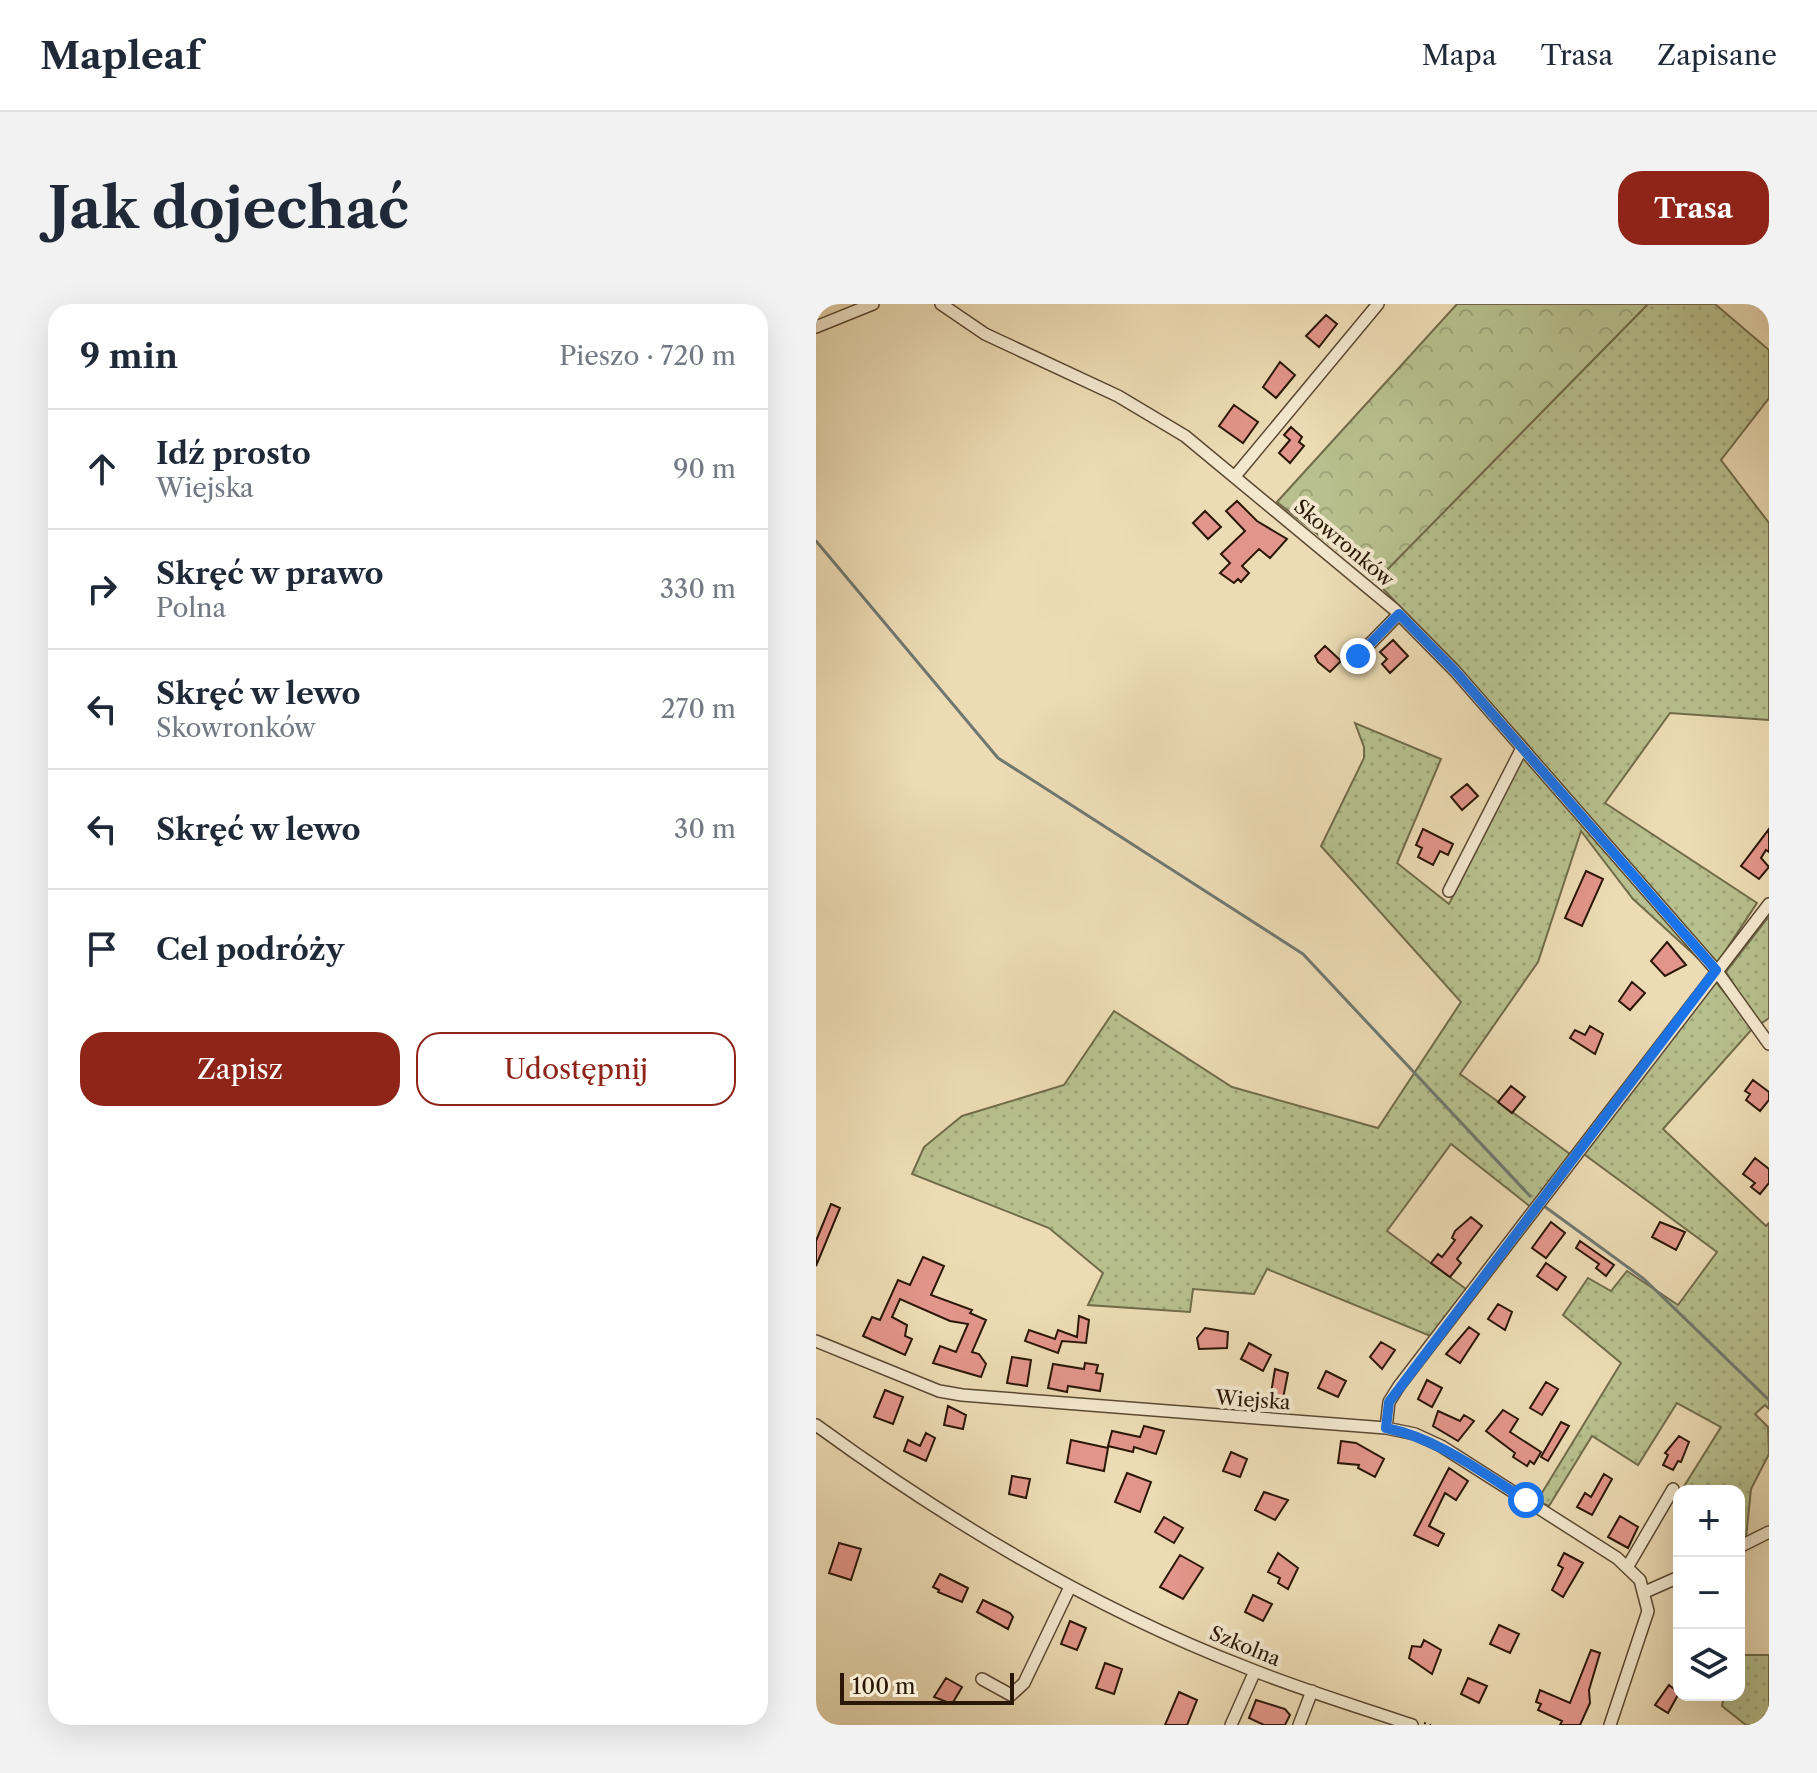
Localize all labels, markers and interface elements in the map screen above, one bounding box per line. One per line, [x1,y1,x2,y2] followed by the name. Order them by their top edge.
[40,32,202,79] text: Mapleaf
[1422,38,1497,72] text: Mapa
[1541,38,1613,72] text: Trasa
[1657,38,1777,72] text: Zapisane
[1618,171,1769,245] button: Trasa
[48,174,409,243] text: Jak dojechać
[80,335,178,377] text: 9 min
[559,340,736,372] text: Pieszo · 720 m
[156,435,311,472] text: Idź prosto
[80,447,124,491] icon: ahead
[673,453,736,485] text: 90 m
[156,472,254,504] text: Wiejska
[1289,494,1399,592] street label: Skowronków
[156,555,384,592] text: Skręć w prawo
[80,567,124,611] icon: right
[660,573,736,605] text: 330 m
[156,592,226,624] text: Polna
[1340,638,1376,674] route end
[156,675,361,712] text: Skręć w lewo
[80,687,124,731] icon: left
[661,693,736,725] text: 270 m
[156,712,316,744] text: Skowronków
[80,807,124,851] icon: left
[156,811,361,848] text: Skręć w lewo
[674,813,736,845] text: 30 m
[80,927,124,971] icon: arrive
[156,931,344,968] text: Cel podróży
[80,1032,400,1106] button: Zapisz
[416,1032,736,1106] button: Udostępnij
[1214,1385,1292,1415] street label: Wiejska
[1508,1482,1544,1518] route start
[1673,1485,1745,1701] map controls
[1673,1485,1745,1557] button: +
[1673,1557,1745,1629] button: −
[1206,1621,1284,1671] street label: Szkolna
[1673,1629,1745,1701] button: layers
[840,1669,1014,1705] scale bar
[852,1673,915,1700] text: 100 m

